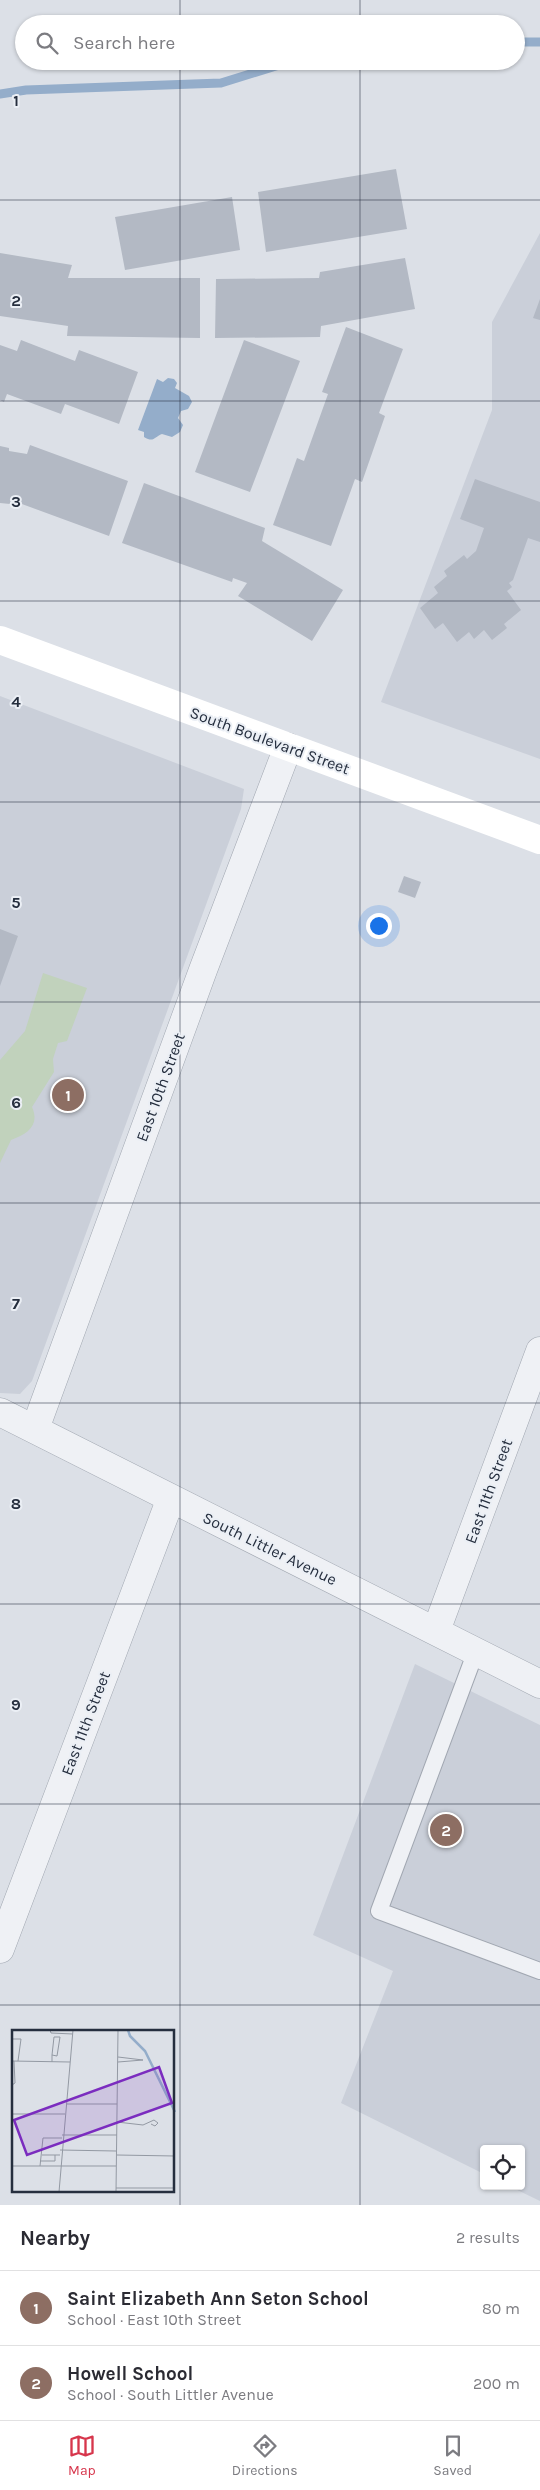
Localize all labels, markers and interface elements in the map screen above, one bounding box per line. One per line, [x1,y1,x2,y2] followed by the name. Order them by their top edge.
[15,15,525,70] search box
[33,29,61,57] icon: search
[73,32,175,54] text: Search here
[13,91,19,110] text: 1
[11,291,21,310] text: 2
[11,492,21,511] text: 3
[11,692,21,711] text: 4
[187,703,352,778] street label: South Boulevard Street
[11,893,21,912] text: 5
[366,913,392,939] your location
[132,1030,189,1144] street label: East 10th Street
[52,1076,84,1114] pin: 1
[11,1093,21,1112] text: 6
[12,1294,20,1313] text: 7
[461,1436,516,1546] street label: East 11th Street
[11,1494,21,1513] text: 8
[200,1508,340,1589] street label: South Littler Avenue
[57,1668,114,1778] street label: East 11th Street
[11,1695,21,1714] text: 9
[430,1811,462,1849] pin: 2
[12,2030,175,2192] inset map
[480,2145,525,2190] map controls
[480,2145,525,2190] button: locate
[20,2226,90,2250] text: Nearby
[456,2228,520,2247] text: 2 results
[67,2288,369,2310] text: Saint Elizabeth Ann Seton School
[33,2299,39,2318] text: 1
[482,2299,520,2318] text: 80 m
[67,2310,241,2329] text: School · East 10th Street
[67,2363,193,2385] text: Howell School
[31,2374,41,2393] text: 2
[473,2374,520,2393] text: 200 m
[67,2385,274,2404] text: School · South Littler Avenue
[68,2432,96,2479] tab: Map
[232,2432,298,2479] tab: Directions
[433,2432,472,2479] tab: Saved

